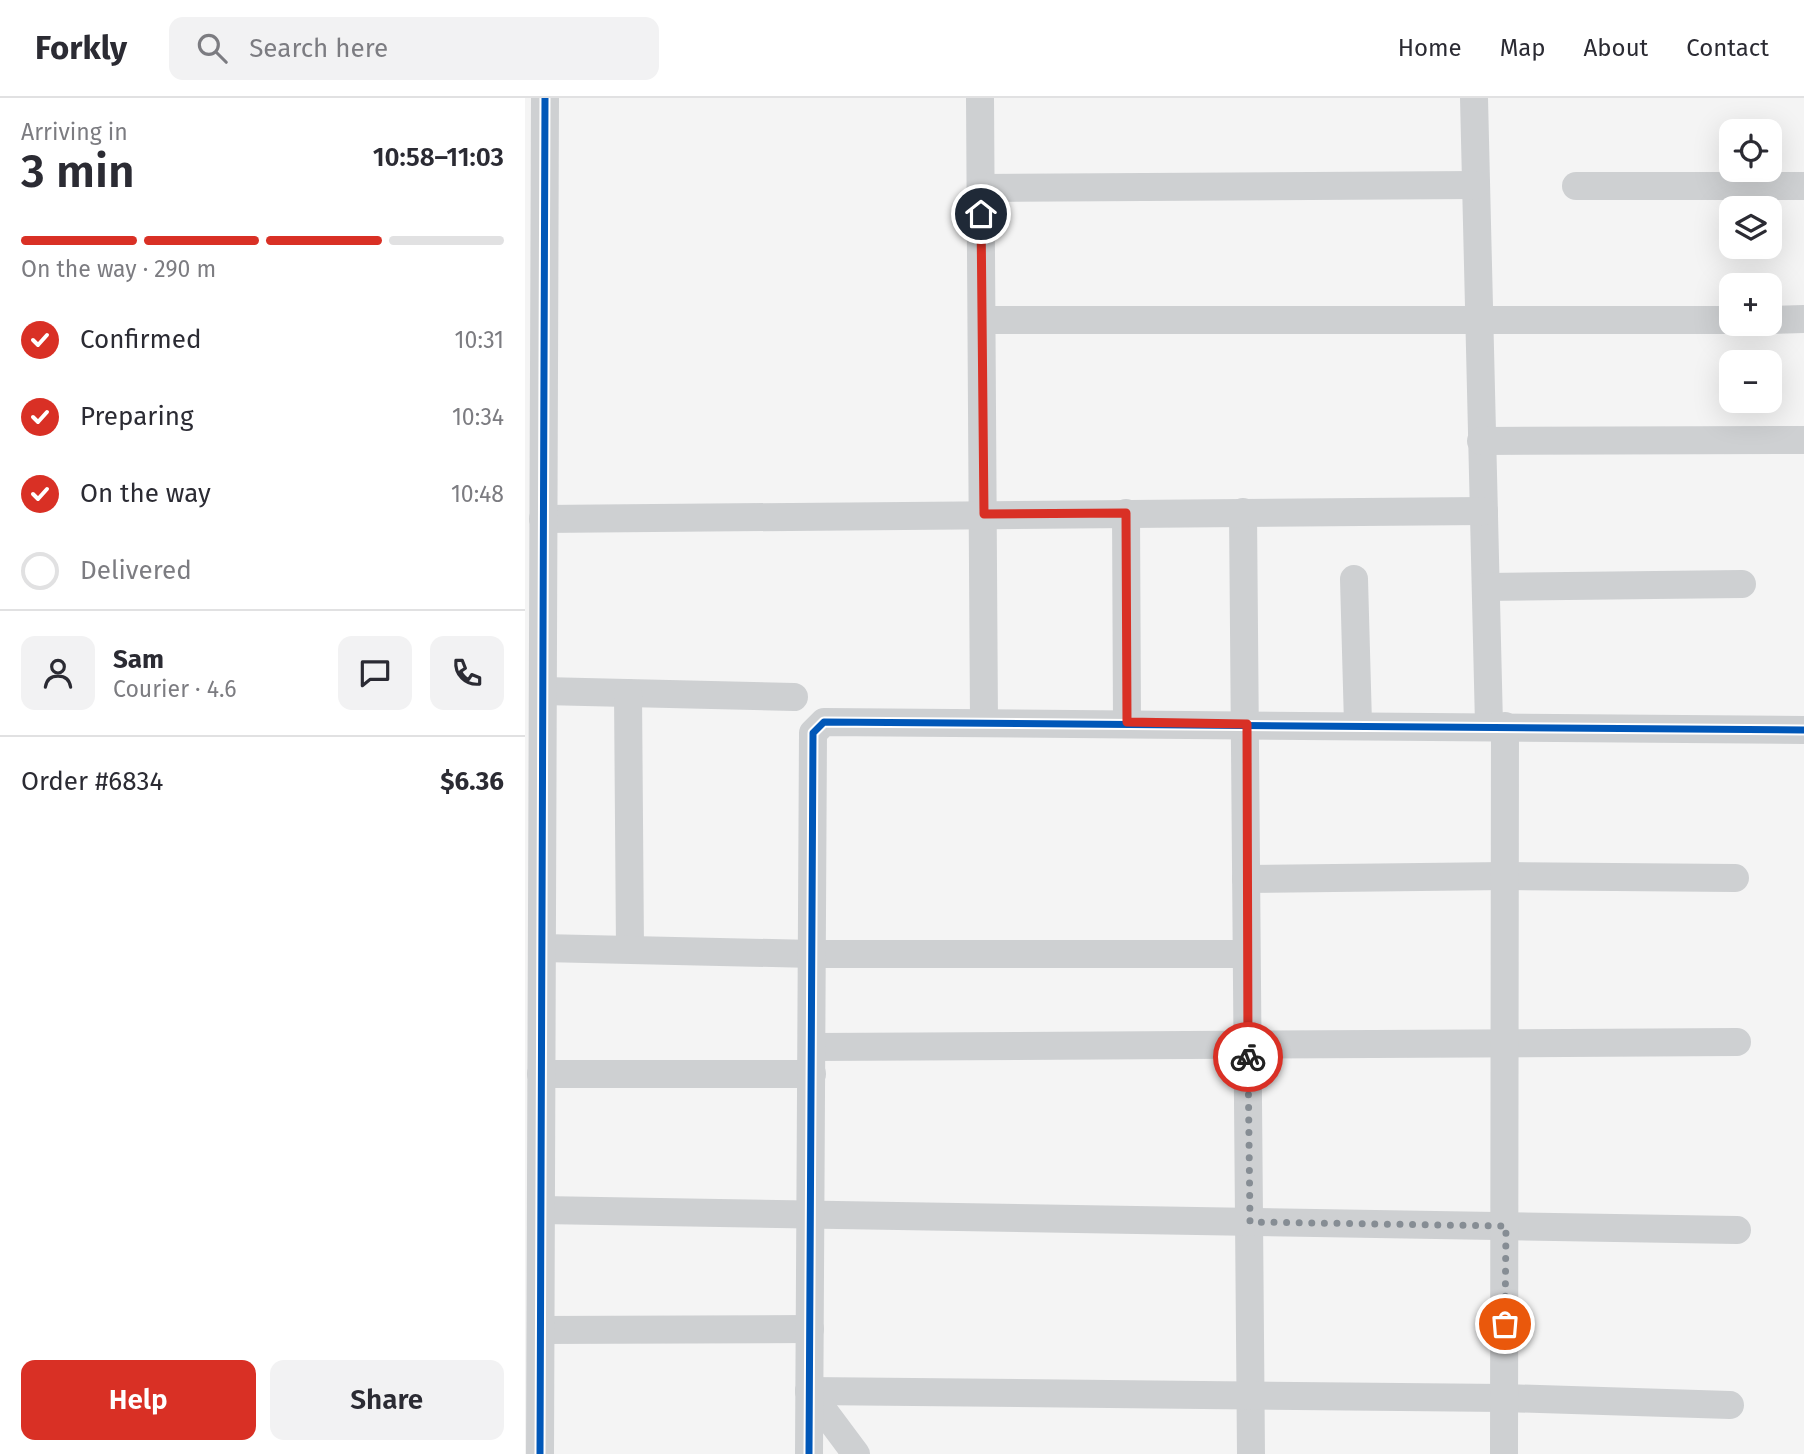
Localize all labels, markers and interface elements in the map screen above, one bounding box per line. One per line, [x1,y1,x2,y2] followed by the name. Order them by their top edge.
[169,17,659,80] search box
[35,28,127,68] text: Forkly
[193,29,231,67] icon: search
[249,33,388,64] text: Search here
[1398,34,1462,62] text: Home
[1500,34,1546,62] text: Map
[1584,34,1648,62] text: About
[1686,34,1769,62] text: Contact
[21,118,128,146] text: Arriving in
[1719,119,1782,413] map controls
[1719,119,1782,182] button: locate
[373,142,504,173] text: 10:58–11:03
[21,144,135,199] text: 3 min
[951,184,1011,244] pin
[962,195,1000,233] icon: home
[1719,196,1782,259] button: layers
[21,255,216,283] text: On the way · 290 m
[1719,273,1782,336] button: +
[21,321,59,359] icon: check
[80,324,201,355] text: Confirmed
[455,326,504,354] text: 10:31
[1719,350,1782,413] button: −
[21,398,59,436] icon: check
[80,401,193,432] text: Preparing
[452,403,504,431] text: 10:34
[21,475,59,513] icon: check
[80,478,211,509] text: On the way
[451,480,504,508] text: 10:48
[80,555,192,586] text: Delivered
[21,636,95,710] button: person
[338,636,412,710] button: chat
[430,636,504,710] button: phone
[113,644,164,675] text: Sam
[113,675,237,703] text: Courier · 4.6
[21,766,163,797] text: Order #6834
[440,766,504,797] text: $6.36
[1213,1022,1283,1092] courier
[1229,1038,1267,1076] icon: bike
[1475,1294,1535,1354] pin
[1486,1305,1524,1343] icon: bag
[21,1360,256,1440] button: Help
[270,1360,504,1440] button: Share

